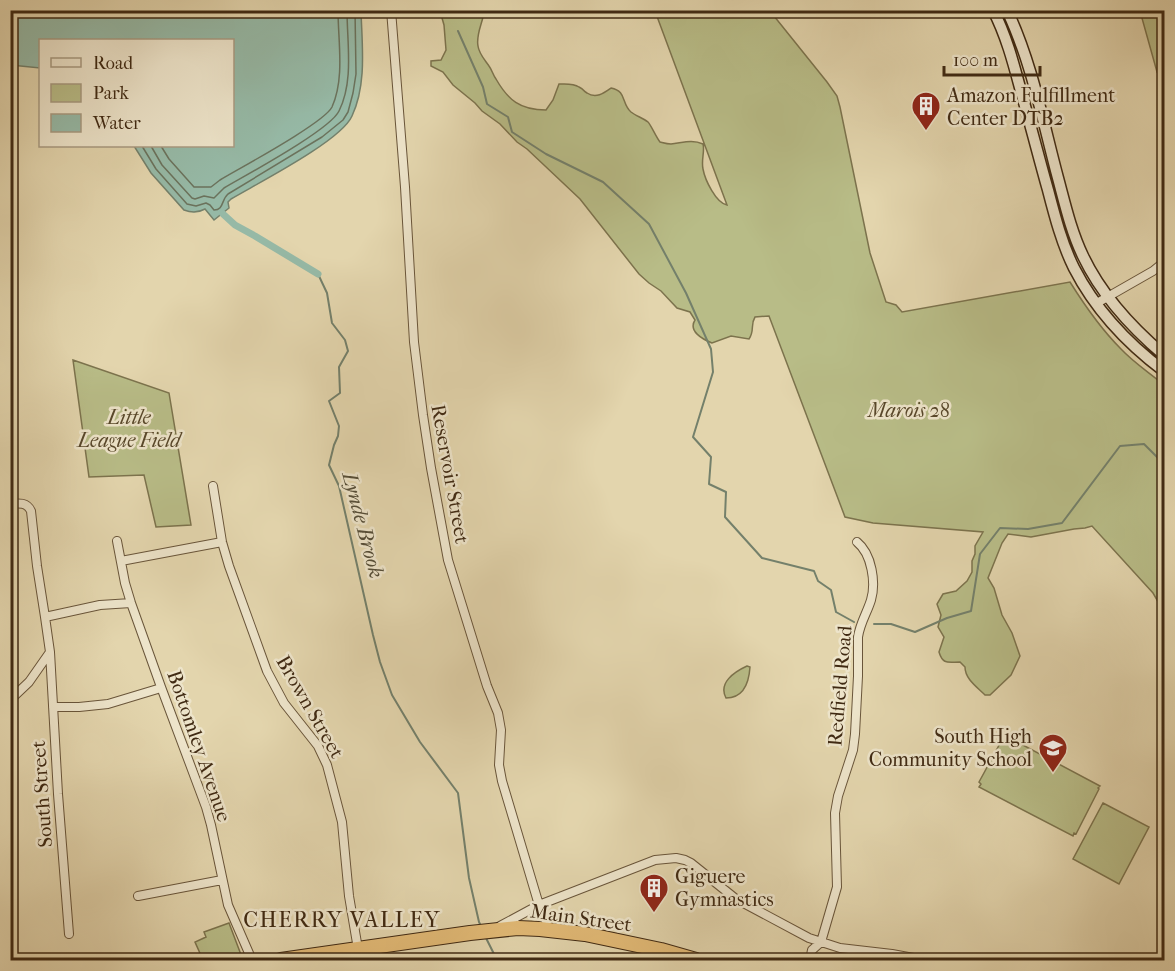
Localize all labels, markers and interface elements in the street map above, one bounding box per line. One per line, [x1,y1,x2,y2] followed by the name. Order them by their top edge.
[39,39,234,147] legend
[944,39,1040,77] scale bar
[953,50,998,71] text: 100 m
[93,53,133,74] text: Road
[93,83,130,104] text: Park
[946,84,1115,130] place label: Amazon Fulfillment Center DTB2
[910,90,942,132] building icon: Amazon Fulfillment Center DTB2
[92,113,141,134] text: Water
[866,399,950,422] park label: Marois 28
[426,403,474,545] street label: Reservoir Street
[76,406,183,452] park label: Little League Field
[337,467,389,581] water label: Lynde Brook
[823,624,857,747] street label: Redfield Road
[271,652,349,762] street label: Brown Street
[162,667,236,825] street label: Bottomley Avenue
[869,725,1033,771] place label: South High Community School
[1037,732,1069,774] school or university icon: South High Community School
[27,740,57,848] street label: South Street
[675,865,774,911] place label: Giguere Gymnastics
[638,872,670,914] building icon: Giguere Gymnastics
[529,900,633,936] street label: Main Street
[243,907,441,933] district label: CHERRY VALLEY

